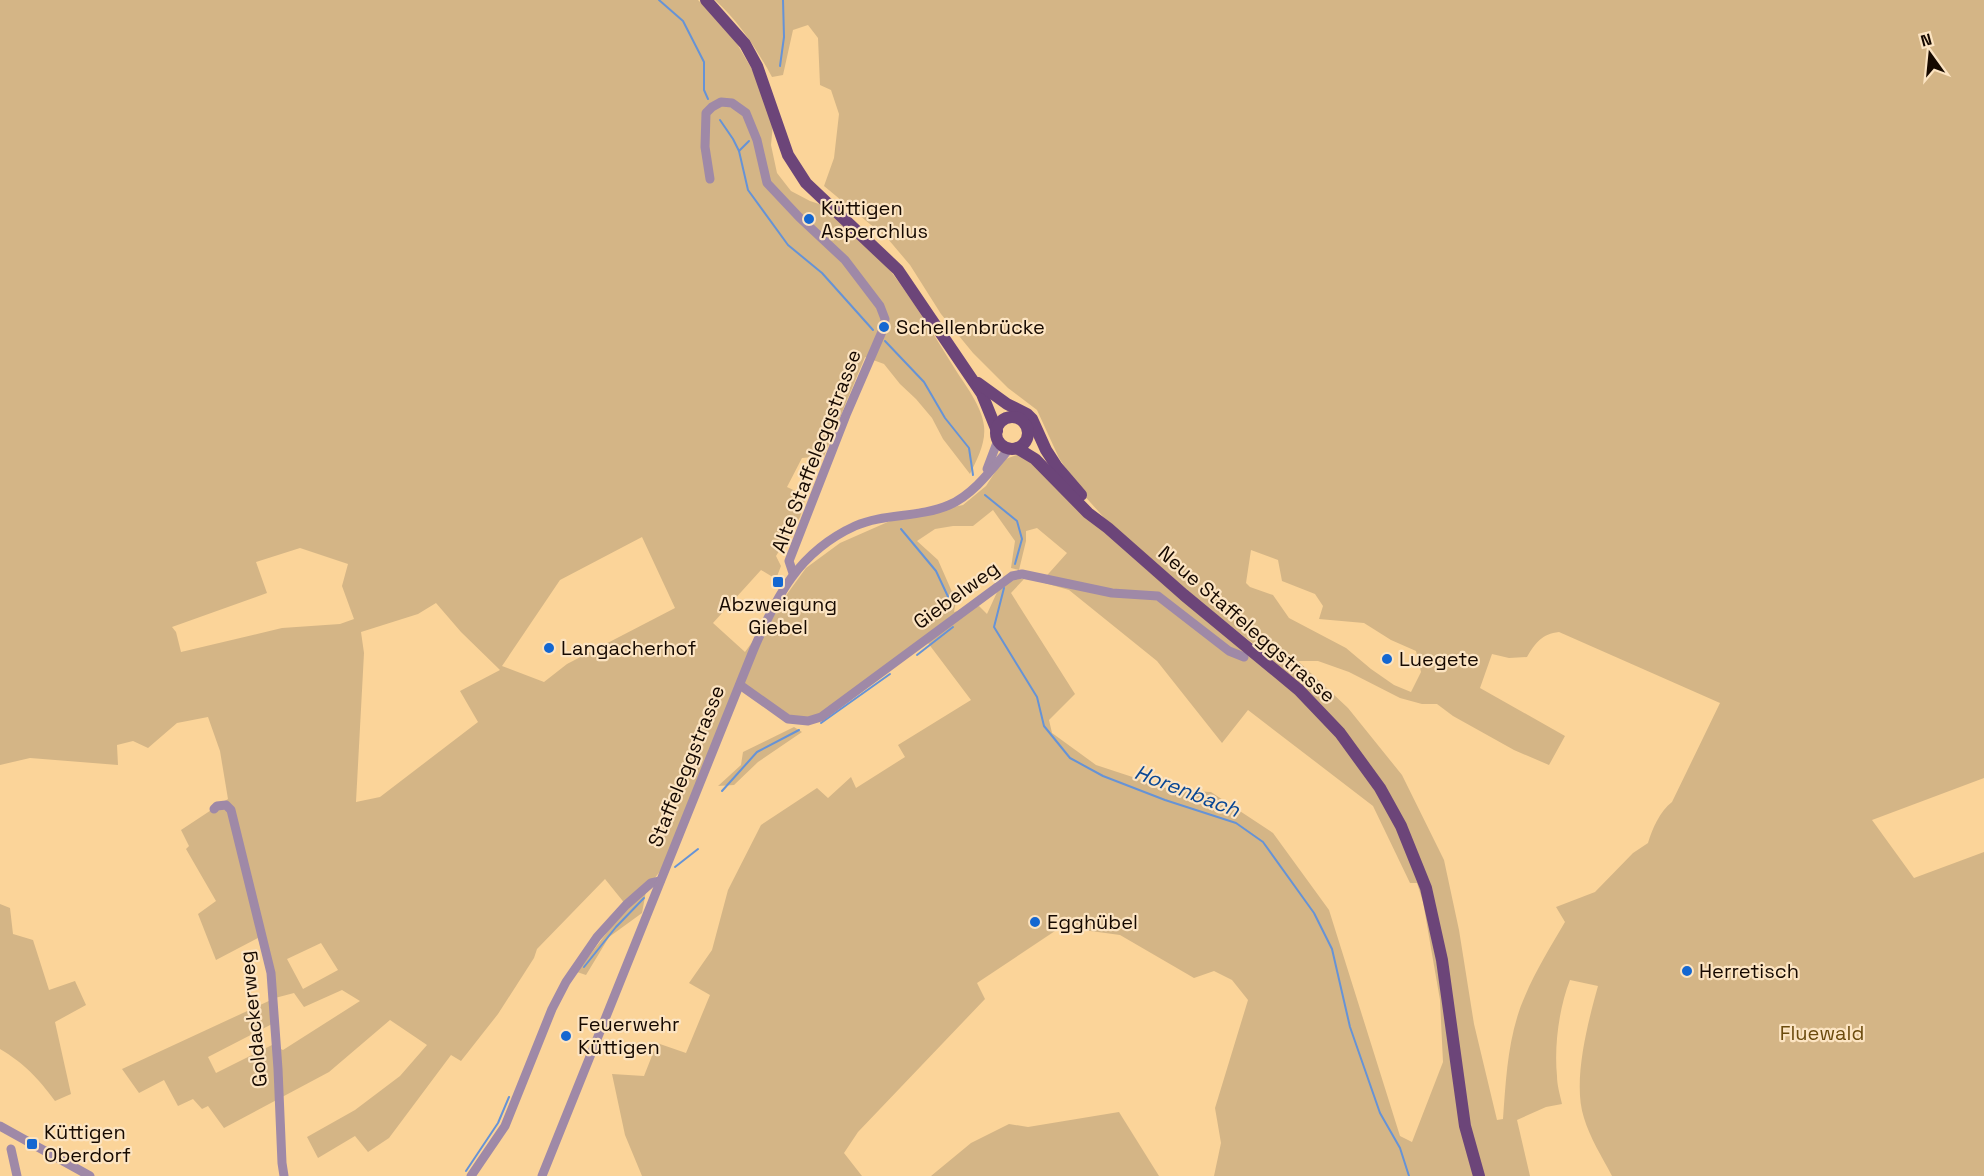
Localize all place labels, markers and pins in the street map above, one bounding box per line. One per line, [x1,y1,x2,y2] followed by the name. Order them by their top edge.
[821,195,928,244] place label: Küttigen Asperchlus
[802,212,816,226] marker: Küttigen Asperchlus
[896,314,1045,340] place label: Schellenbrücke
[877,320,891,334] marker: Schellenbrücke
[771,575,785,589] marker: Abzweigung Giebel
[719,591,837,640] place label: Abzweigung Giebel
[561,635,697,661] place label: Langacherhof
[542,641,556,655] marker: Langacherhof
[1399,646,1479,672] place label: Luegete
[1380,652,1394,666] marker: Luegete
[1047,909,1138,935] place label: Egghübel
[1028,915,1042,929] marker: Egghübel
[1699,958,1799,984] place label: Herretisch
[1680,964,1694,978] marker: Herretisch
[578,1011,680,1060] place label: Feuerwehr Küttigen
[559,1029,573,1043] marker: Feuerwehr Küttigen
[44,1119,131,1168] place label: Küttigen Oberdorf
[25,1137,39,1151] marker: Küttigen Oberdorf

